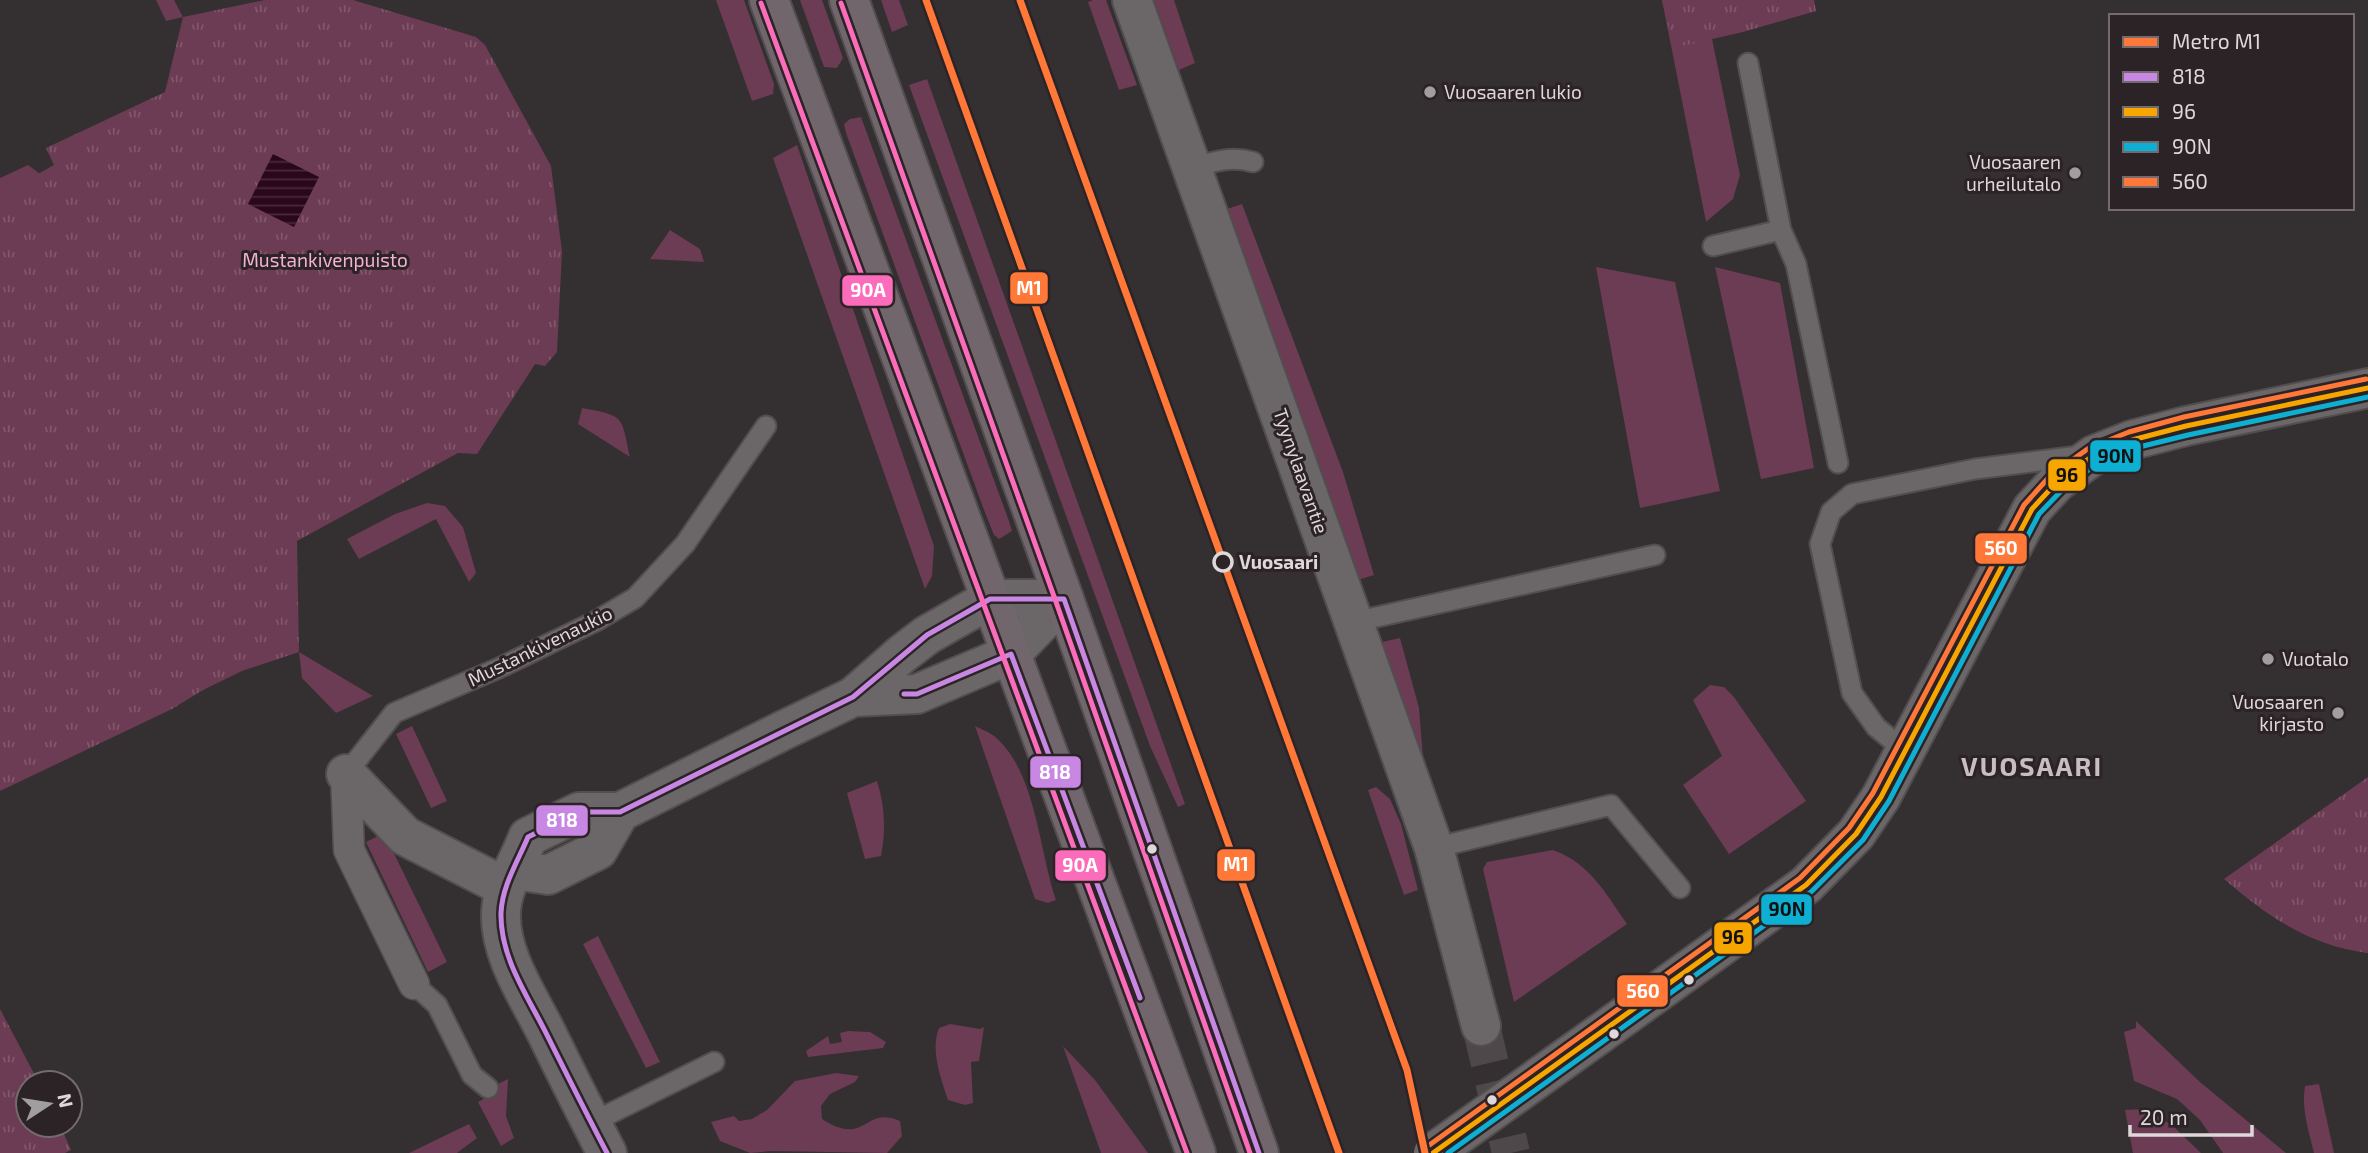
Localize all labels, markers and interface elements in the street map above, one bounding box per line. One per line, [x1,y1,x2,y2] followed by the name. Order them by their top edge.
[2109,14,2354,210] legend
[2172,28,2261,53] text: Metro M1
[2172,63,2206,88] text: 818
[1444,80,1582,103] place label: Vuosaaren lukio
[1422,84,1438,100] marker: Vuosaaren lukio
[2172,98,2196,123] text: 96
[2172,133,2211,158] text: 90N
[1966,150,2061,195] place label: Vuosaaren urheilutalo
[2067,165,2083,181] marker: Vuosaaren urheilutalo
[2172,168,2208,193] text: 560
[242,248,408,271] park label: Mustankivenpuisto
[1009,271,1049,305] line badge: M1
[841,274,894,307] line badge: 90A
[1016,276,1042,299] text: M1
[850,278,886,301] text: 90A
[1269,405,1334,536] street label: Tyynylaavantie
[2089,439,2142,473] line badge: 90N
[2098,444,2134,467] text: 90N
[2047,458,2087,492] line badge: 96
[2056,463,2078,486] text: 96
[1974,532,2028,565] line badge: 560
[1984,536,2018,559] text: 560
[1239,550,1318,573] place label: Vuosaari
[1213,552,1233,572] marker: Vuosaari
[464,601,616,690] street label: Mustankivenaukio
[2282,647,2349,670] place label: Vuotalo
[2260,651,2276,667] marker: Vuotalo
[2232,690,2324,735] place label: Vuosaaren kirjasto
[2330,705,2346,721] marker: Vuosaaren kirjasto
[1961,750,2103,781] district label: VUOSAARI
[1029,755,1082,789] line badge: 818
[1039,760,1071,783] text: 818
[535,804,589,837] line badge: 818
[546,808,578,831] text: 818
[1145,842,1159,856] unlabelled marker
[1216,848,1256,882] line badge: M1
[1054,849,1107,882] line badge: 90A
[1223,852,1249,875] text: M1
[1062,853,1098,876] text: 90A
[1760,893,1813,926] line badge: 90N
[1769,897,1805,920] text: 90N
[1713,921,1753,955] line badge: 96
[1722,925,1744,948] text: 96
[1682,973,1696,987] unlabelled marker
[1616,974,1669,1008] line badge: 560
[1626,979,1660,1002] text: 560
[1607,1027,1621,1041] unlabelled marker
[14,1069,84,1139] north arrow
[53,1091,79,1109] text: N
[1485,1093,1499,1107] unlabelled marker
[2130,1094,2252,1138] scale bar
[2140,1104,2188,1129] text: 20 m

